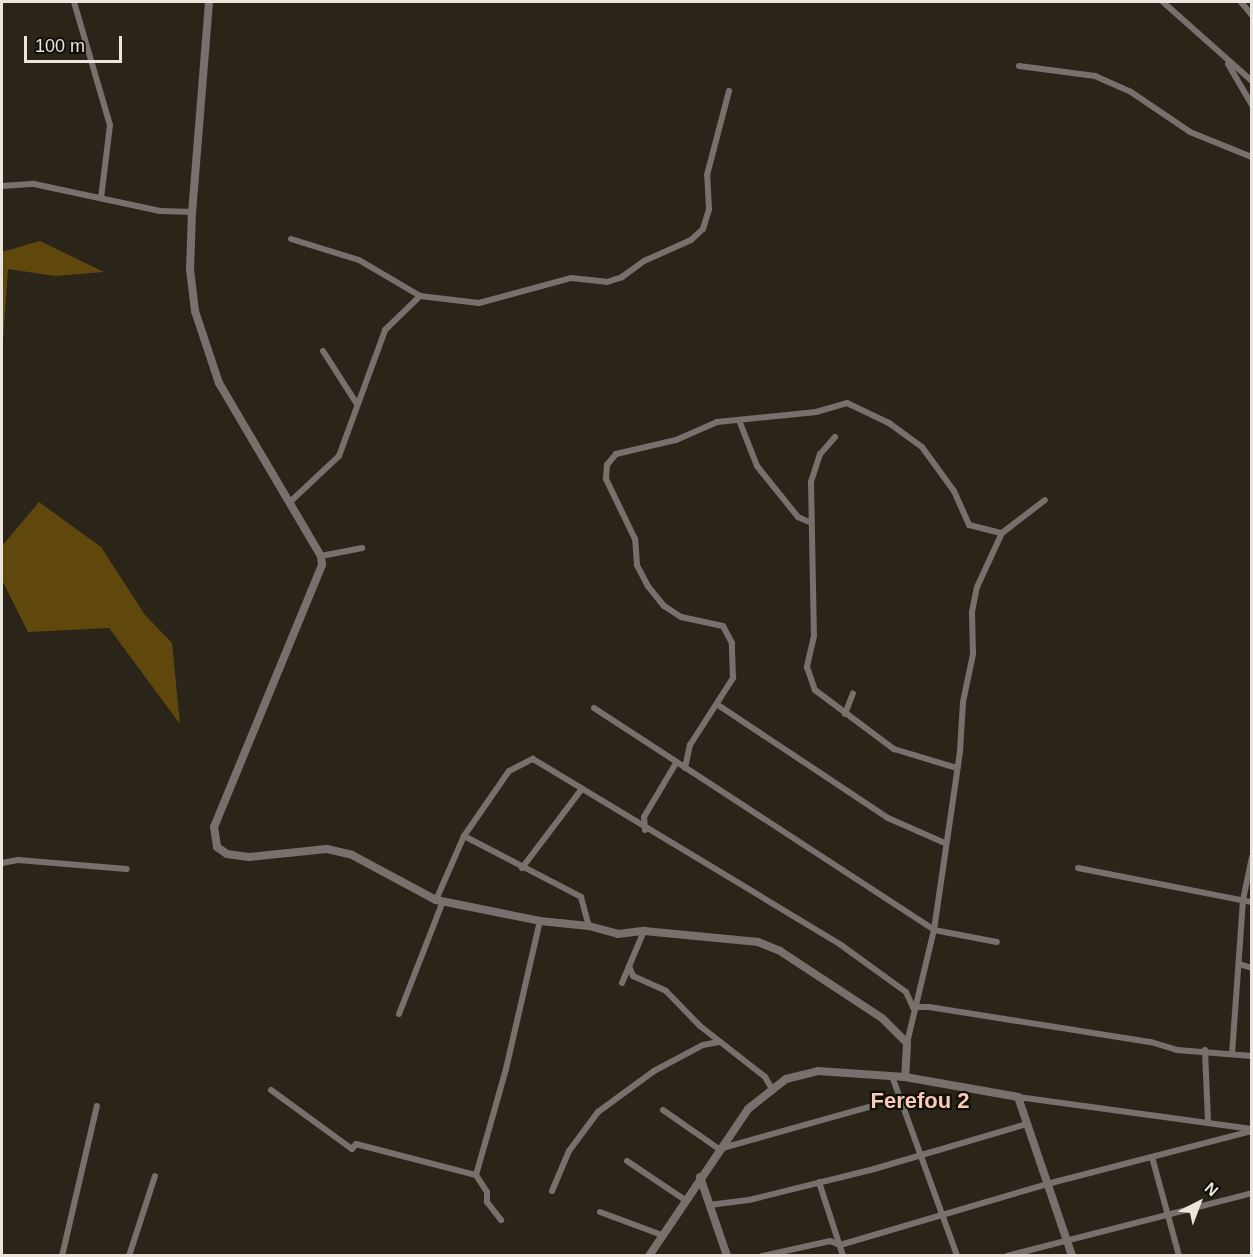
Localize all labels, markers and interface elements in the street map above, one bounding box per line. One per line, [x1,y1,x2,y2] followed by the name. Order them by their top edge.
[27,24,124,62] scale bar
[35,36,85,56] text: 100 m
[870,1088,970,1114] district label: Ferefou 2
[1169,1173,1229,1233] north arrow
[1201,1179,1221,1199] text: N

